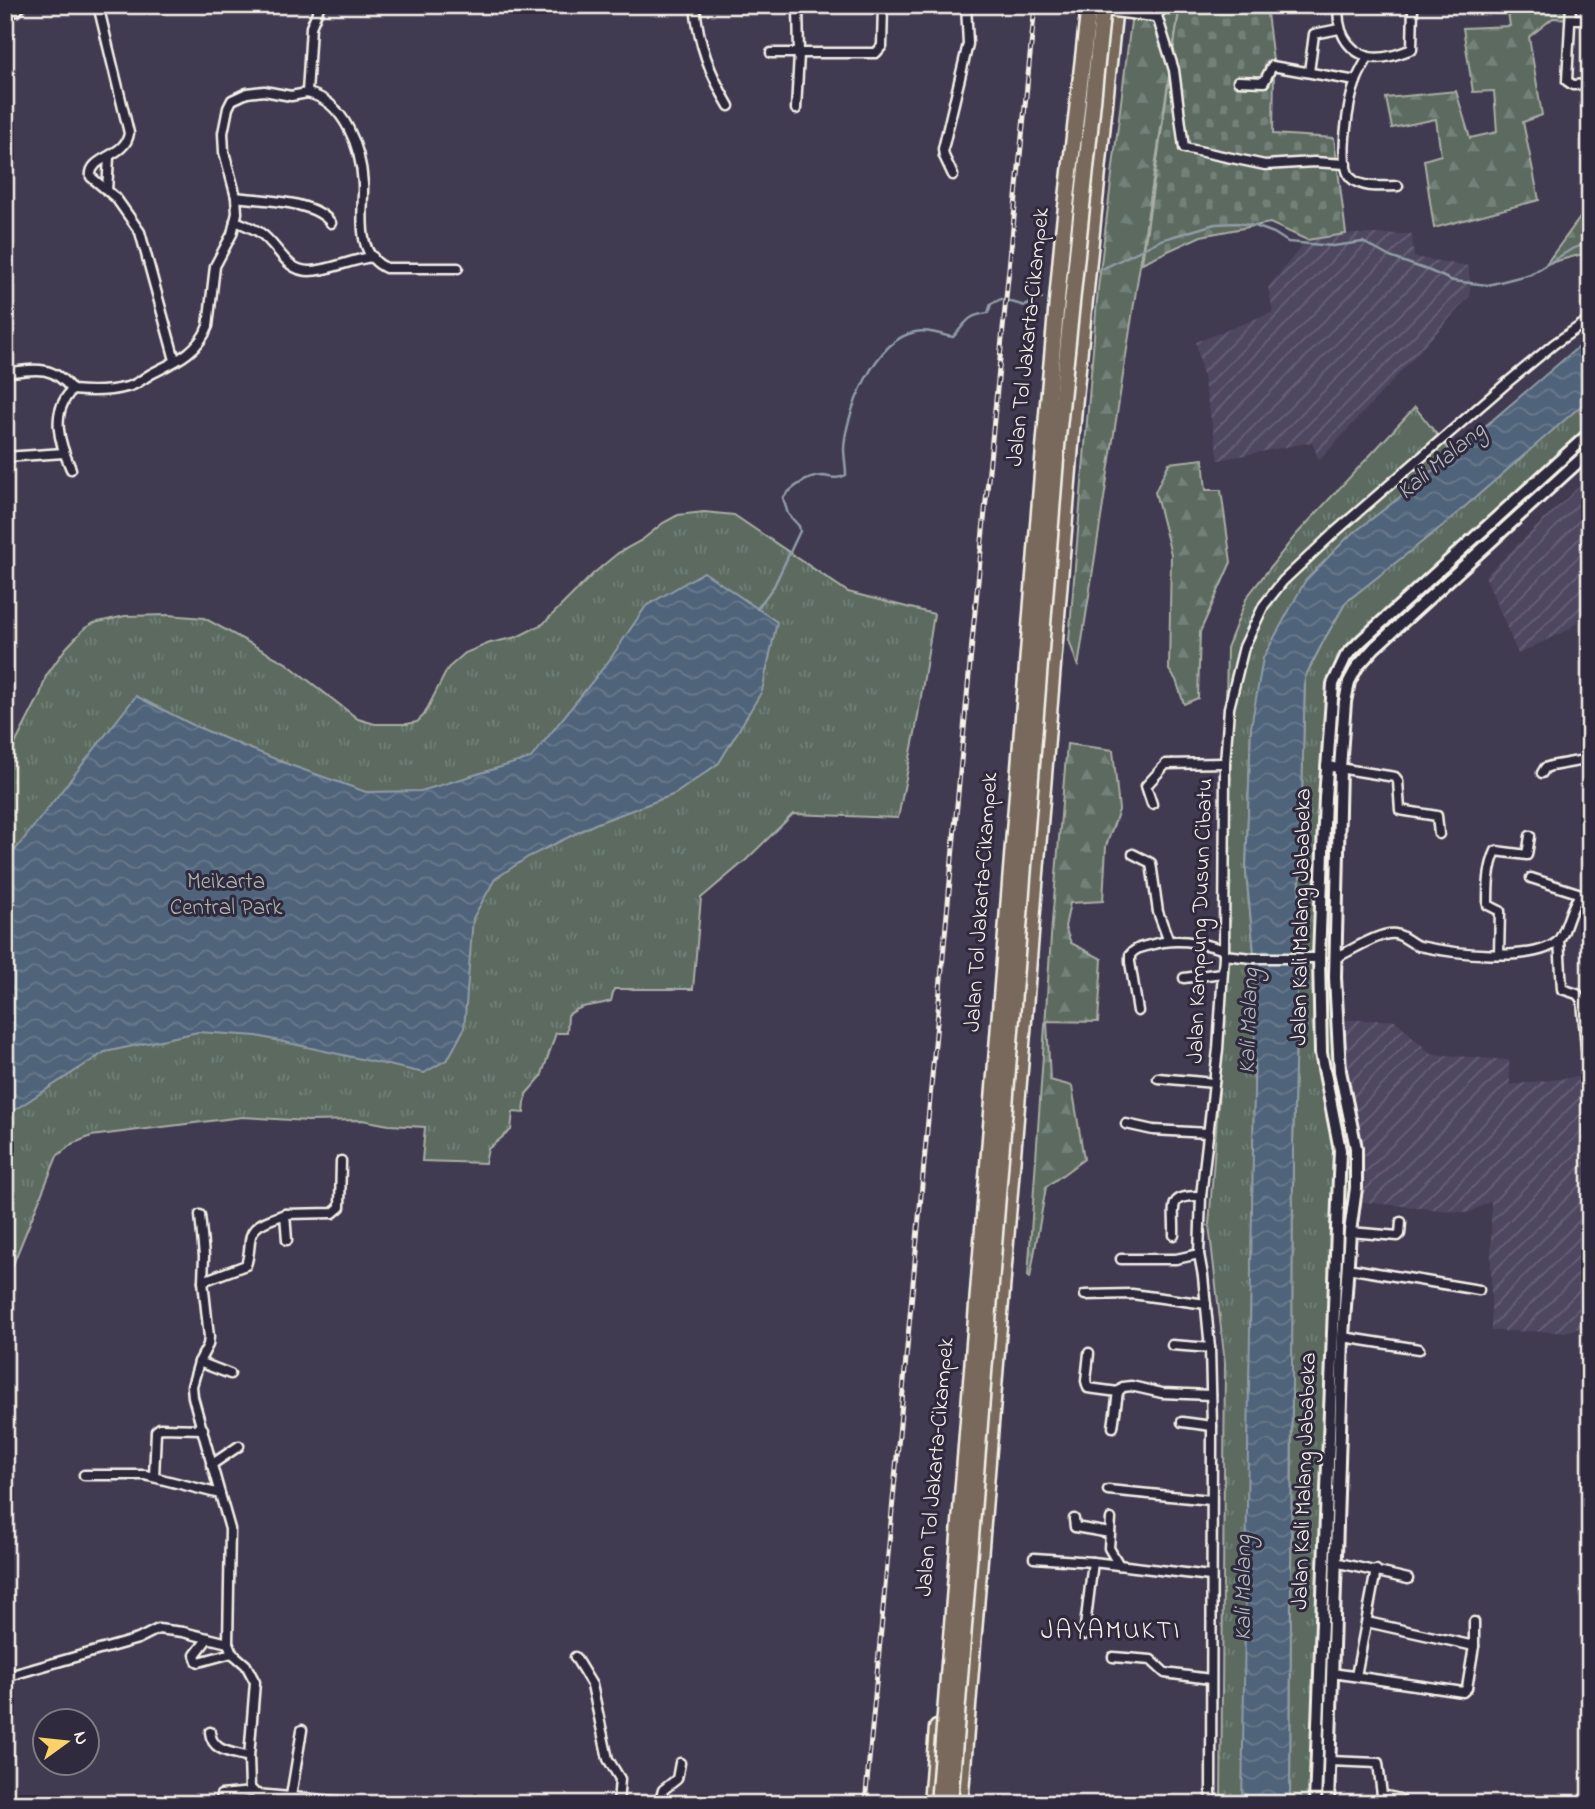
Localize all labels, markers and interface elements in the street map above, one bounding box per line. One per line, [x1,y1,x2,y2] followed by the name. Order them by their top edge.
[999,205,1059,468] street label: Jalan Tol Jakarta–Cikampek
[1390,414,1495,510] water label: Kali Malang
[956,770,1008,1033] street label: Jalan Tol Jakarta–Cikampek
[1180,778,1223,1064] street label: Jalan Kampung Dusun Cibatu
[1283,788,1322,1046] street label: Jalan Kali Malang Jababeka
[170,866,283,925] park label: Meikarta Central Park
[1231,966,1269,1075] water label: Kali Malang
[908,1335,964,1598] street label: Jalan Tol Jakarta–Cikampek
[1284,1352,1327,1610] street label: Jalan Kali Malang Jababeka
[1227,1534,1262,1641] water label: Kali Malang
[1041,1613,1181,1651] district label: JAYAMUKTI
[32,1708,102,1778] north arrow
[65,1729,95,1748] text: N

